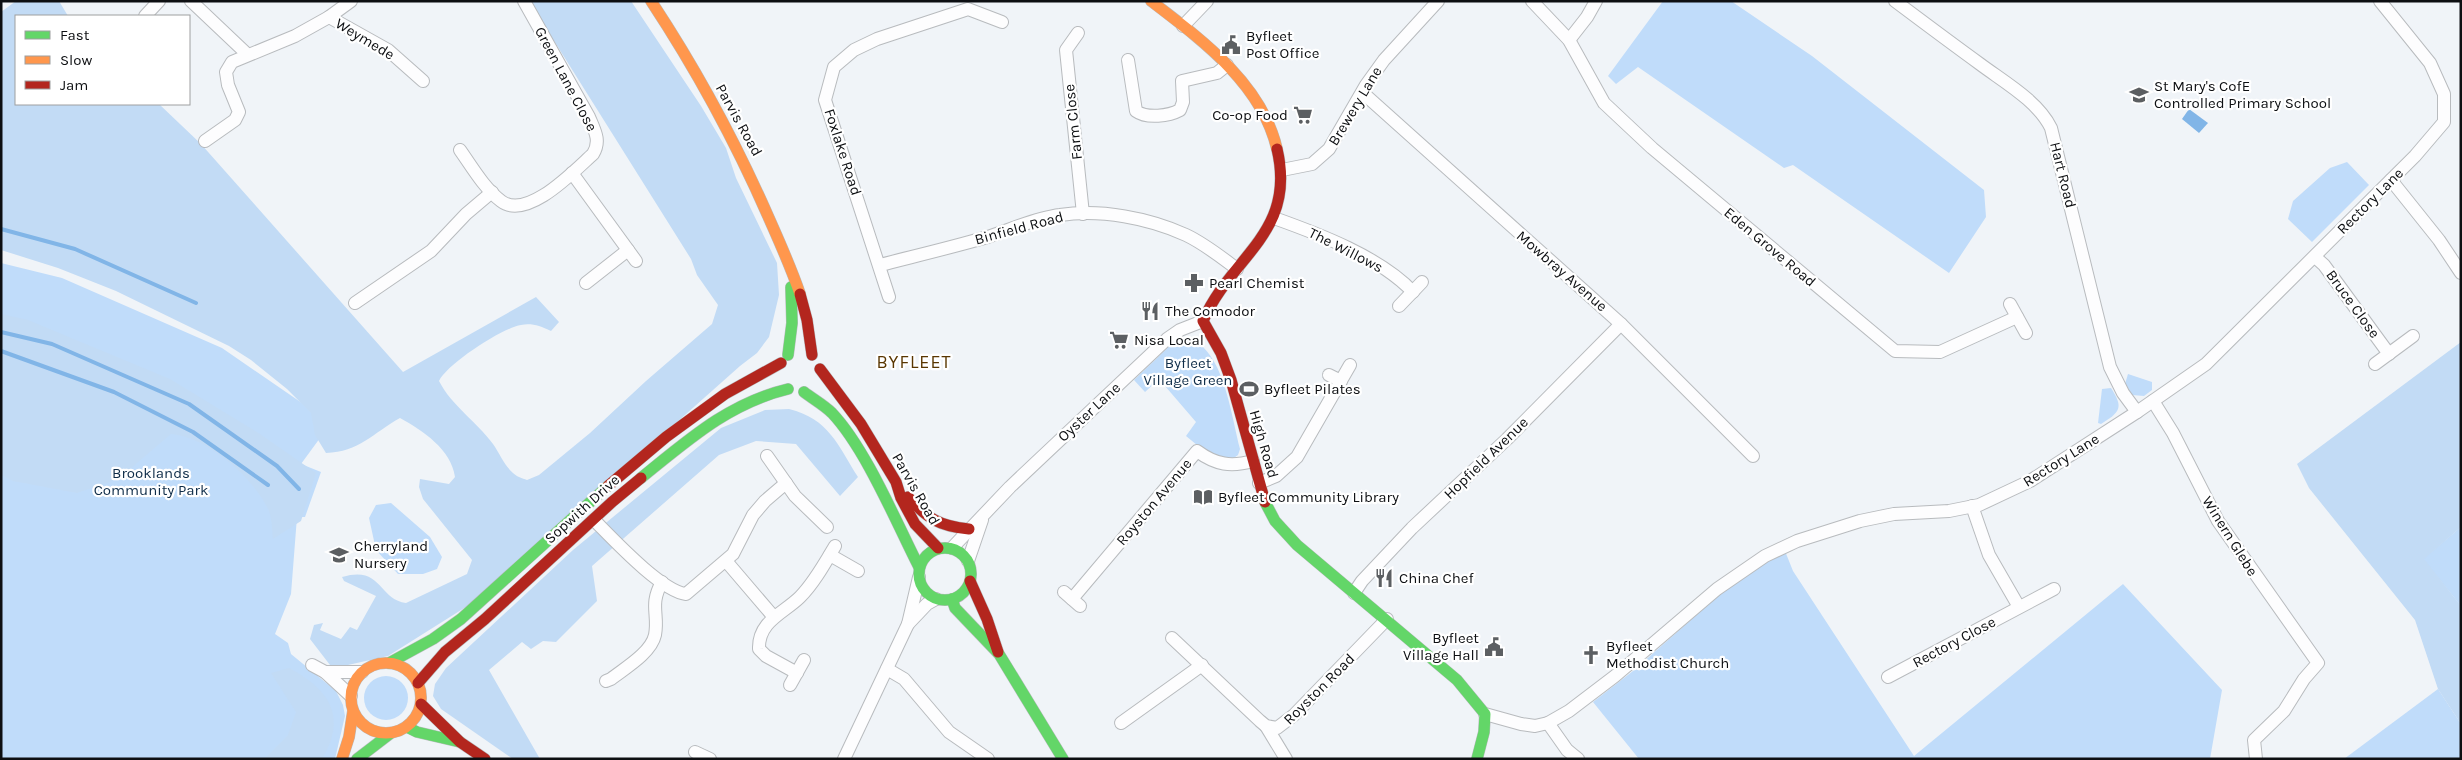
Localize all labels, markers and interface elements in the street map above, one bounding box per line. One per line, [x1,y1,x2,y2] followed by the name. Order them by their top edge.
[332,14,398,64] street label: Weymede
[15,15,190,105] legend
[531,24,601,134] street label: Green Lane Close
[60,26,90,44] text: Fast
[1246,27,1319,62] place label: Byfleet Post Office
[1220,34,1242,56] public building icon: Byfleet Post Office
[60,51,92,69] text: Slow
[1324,63,1386,149] street label: Brewery Lane
[60,76,88,94] text: Jam
[2154,77,2331,112] place label: St Mary's CofE Controlled Primary School
[712,81,766,159] street label: Parvis Road
[1060,83,1086,161] street label: Farm Close
[2128,84,2150,106] school or university icon: St Mary's CofE Controlled Primary School
[1292,104,1314,126] supermarket icon: Co-op Food
[821,106,865,198] street label: Foxlake Road
[1212,106,1288,124] place label: Co-op Food
[2046,140,2080,210] street label: Hart Road
[2333,164,2407,238] street label: Rectory Lane
[1720,203,1820,291] street label: Eden Grove Road
[973,207,1065,249] street label: Binfield Road
[1306,224,1386,276] street label: The Willows
[1513,227,1611,315] street label: Mowbray Avenue
[2322,266,2384,342] street label: Bruce Close
[1183,272,1205,294] pharmacy icon: Pearl Chemist
[1209,274,1305,292] place label: Pearl Chemist
[1139,300,1161,322] restaurant icon: The Comodor
[1165,302,1256,320] place label: The Comodor
[1108,329,1130,351] supermarket icon: Nisa Local
[1134,331,1204,349] place label: Nisa Local
[876,351,952,373] district label: BYFLEET
[1144,354,1232,389] park label: Byfleet Village Green
[1238,378,1260,400] sports icon: Byfleet Pilates
[1054,379,1124,445] street label: Oyster Lane
[1264,380,1361,398] place label: Byfleet Pilates
[1246,408,1282,480] street label: High Road
[1440,413,1532,503] street label: Hopfield Avenue
[2020,429,2102,491] street label: Rectory Lane
[888,450,944,528] street label: Parvis Road
[1112,455,1196,549] street label: Royston Avenue
[94,464,208,499] park label: Brooklands Community Park
[541,471,623,547] street label: Sopwith Drive
[1192,486,1214,508] library icon: Byfleet Community Library
[1218,488,1399,506] place label: Byfleet Community Library
[2198,493,2262,579] street label: Winern Glebe
[354,537,428,572] place label: Cherryland Nursery
[328,544,350,566] school or university icon: Cherryland Nursery
[1373,567,1395,589] restaurant icon: China Chef
[1399,569,1475,587] place label: China Chef
[1909,613,1999,671] street label: Rectory Close
[1403,629,1479,664] place label: Byfleet Village Hall
[1483,636,1505,658] public building icon: Byfleet Village Hall
[1606,637,1729,672] place label: Byfleet Methodist Church
[1580,644,1602,666] church icon: Byfleet Methodist Church
[1280,650,1358,728] street label: Royston Road

